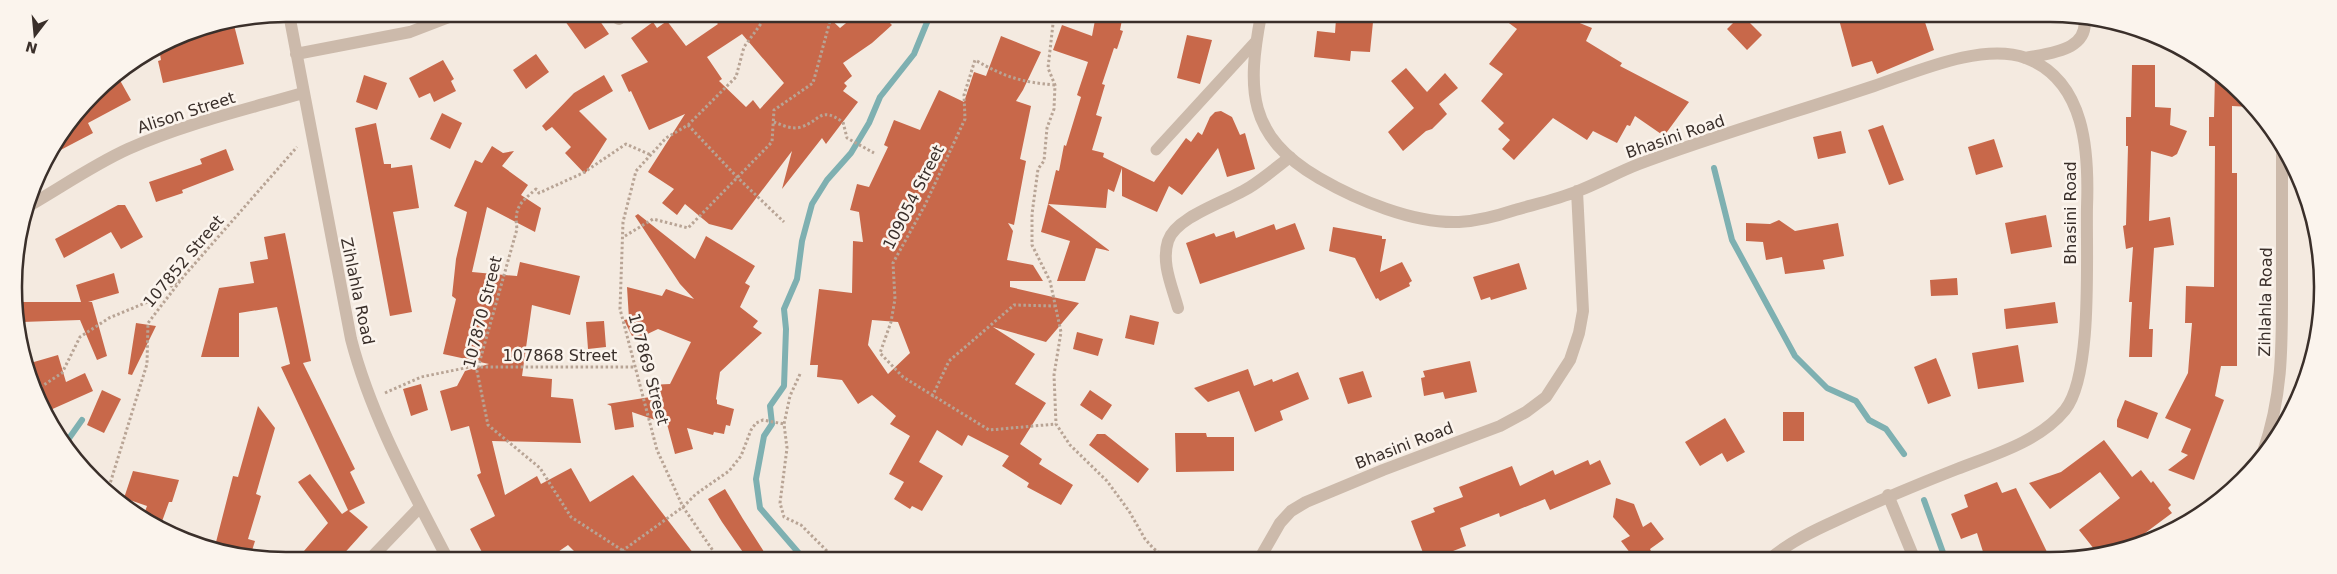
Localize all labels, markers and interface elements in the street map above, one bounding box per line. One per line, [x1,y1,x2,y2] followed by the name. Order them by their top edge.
[10,10,60,60] north arrow
[24,38,39,57] text: N
[135,88,238,137] street label: Alison Street
[1623,111,1727,162] street label: Bhasini Road
[879,142,948,253] street label: 109054 Street
[2061,161,2080,265] street label: Bhasini Road
[139,211,228,311] street label: 107852 Street
[337,236,378,347] street label: Zihlahla Road
[2255,247,2276,357] street label: Zihlahla Road
[459,254,506,370] street label: 107870 Street
[624,311,673,427] street label: 107869 Street
[503,346,617,365] street label: 107868 Street
[1352,418,1456,473] street label: Bhasini Road

